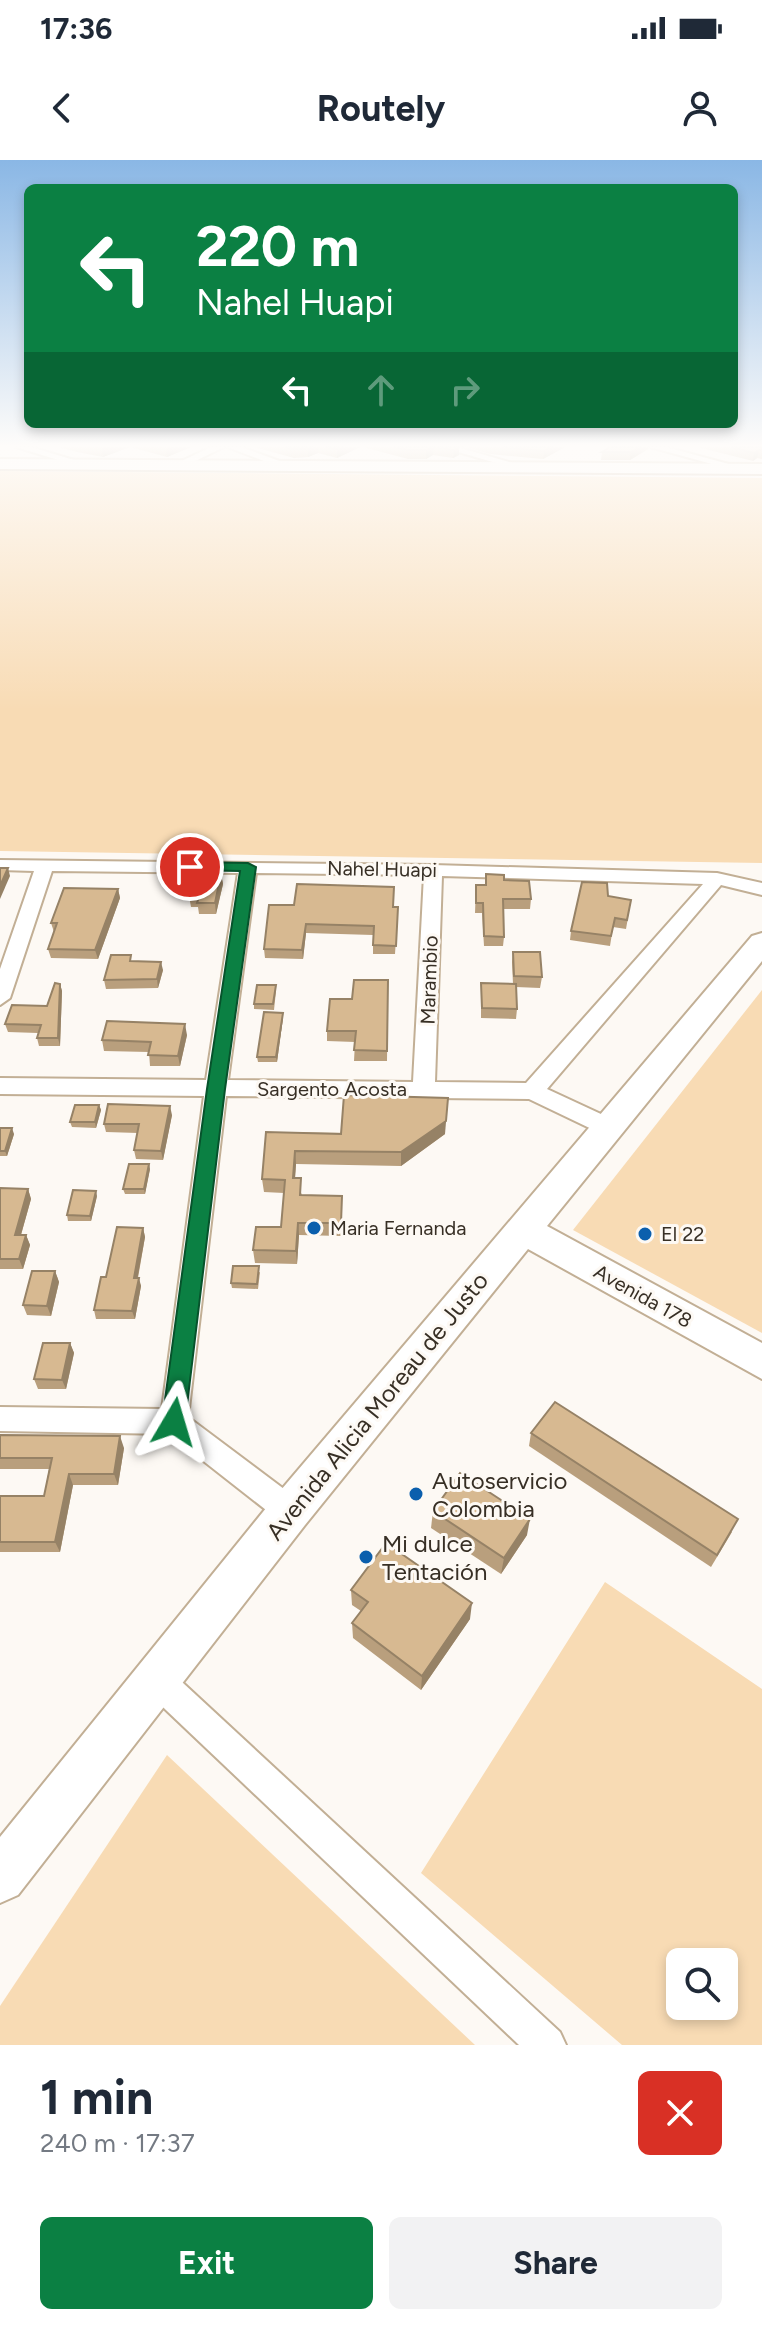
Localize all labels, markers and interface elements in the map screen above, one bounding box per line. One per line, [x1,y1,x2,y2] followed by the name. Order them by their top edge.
[40,10,112,47] text: 17:36
[40,86,84,130] icon: back
[678,86,722,130] icon: person
[317,87,445,130] text: Routely
[196,213,359,280] text: 220 m
[64,216,168,320] icon: left
[196,281,394,324] text: Nahel Huapi
[275,368,319,412] icon: left
[359,368,403,412] icon: ahead
[443,368,487,412] icon: right
[156,833,224,901] pin
[168,845,212,889] icon: arrive
[327,856,437,882] street label: Nahel Huapi
[415,935,443,1025] street label: Marambio
[257,1077,407,1101] street label: Sargento Acosta
[330,1216,467,1240] place label: Maria Fernanda
[305,1219,323,1237] marker: Maria Fernanda
[661,1222,705,1246] place label: El 22
[636,1225,654,1243] marker: El 22
[590,1259,696,1333] street label: Avenida 178
[260,1266,494,1546] street label: Avenida Alicia Moreau de Justo
[132,1380,216,1464] position arrow
[432,1466,568,1523] place label: Autoservicio Colombia
[407,1485,425,1503] marker: Autoservicio Colombia
[382,1529,487,1586] place label: Mi dulce Tentación
[357,1548,375,1566] marker: Mi dulce Tentación
[666,1948,738,2020] map controls
[666,1948,738,2020] button: search
[40,2068,153,2126] text: 1 min
[638,2071,722,2155] button: close
[40,2127,195,2159] text: 240 m · 17:37
[40,2217,373,2309] button: Exit
[389,2217,722,2309] button: Share

